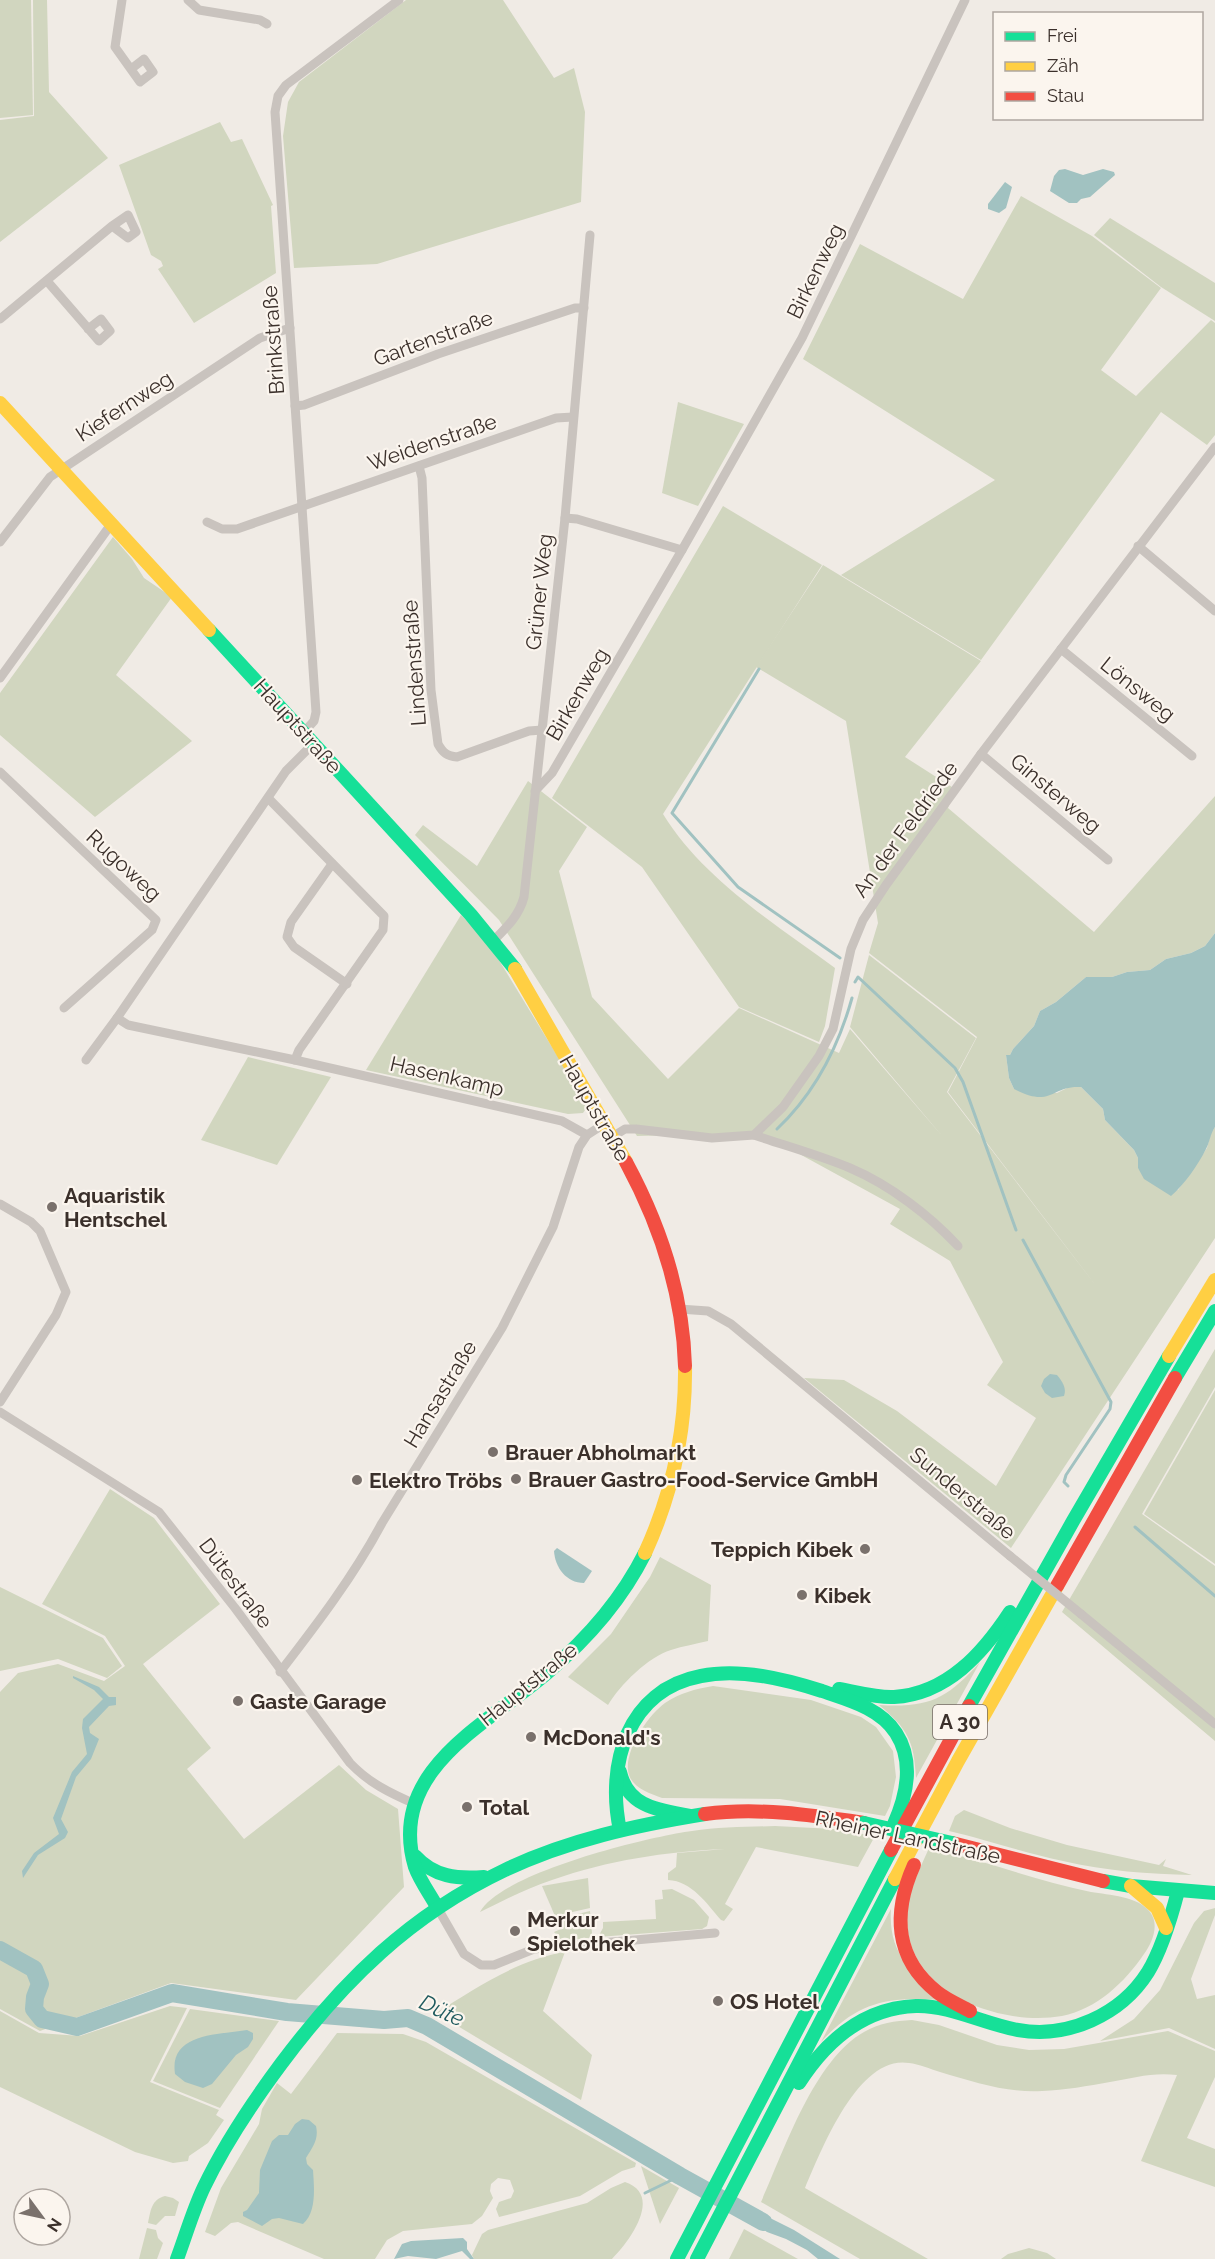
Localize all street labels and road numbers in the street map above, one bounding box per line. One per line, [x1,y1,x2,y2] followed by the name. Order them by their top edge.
[781,219,849,323] street label: Birkenweg
[257,285,289,395] street label: Brinkstraße
[370,305,496,371] street label: Gartenstraße
[71,365,177,447] street label: Kiefernweg
[364,408,500,476] street label: Weidenstraße
[520,533,558,651] street label: Grüner Weg
[397,599,431,727] street label: Lindenstraße
[540,643,614,745] street label: Birkenweg
[1096,651,1180,727] street label: Lönsweg
[249,673,347,779] street label: Hauptstraße
[1006,748,1106,838] street label: Ginsterweg
[847,756,963,902] street label: An der Feldriede
[81,824,167,906] street label: Rugoweg
[554,1050,636,1166] street label: Hauptstraße
[388,1051,507,1101] street label: Hasenkamp
[398,1336,482,1452] street label: Hansastraße
[905,1442,1021,1544] street label: Sunderstraße
[194,1533,278,1633] street label: Dütestraße
[474,1637,582,1731] street label: Hauptstraße
[933,1705,987,1739] road number: A 30
[813,1805,1003,1869] street label: Rheiner Landstraße

